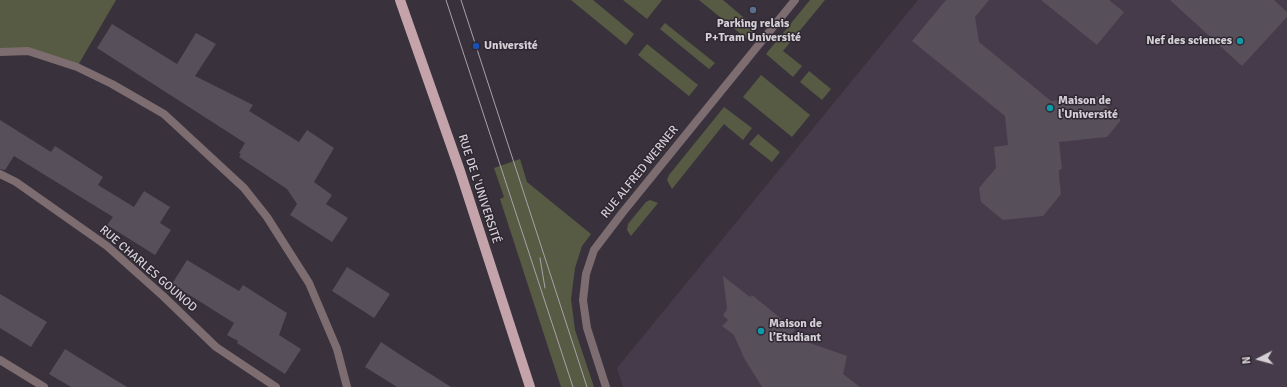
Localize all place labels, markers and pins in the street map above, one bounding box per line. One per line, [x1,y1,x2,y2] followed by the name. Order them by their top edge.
[748,5,758,15] marker: Parking relais P+Tram Université
[705,17,801,45] place label: Parking relais P+Tram Université
[1146,34,1232,48] place label: Nef des sciences
[1235,36,1245,46] marker: Nef des sciences
[484,39,538,53] place label: Université
[471,41,481,51] marker: Université
[1058,94,1118,122] place label: Maison de l'Université
[1045,103,1055,113] marker: Maison de l'Université
[769,317,822,345] place label: Maison de l’Etudiant
[756,326,766,336] marker: Maison de l’Etudiant

